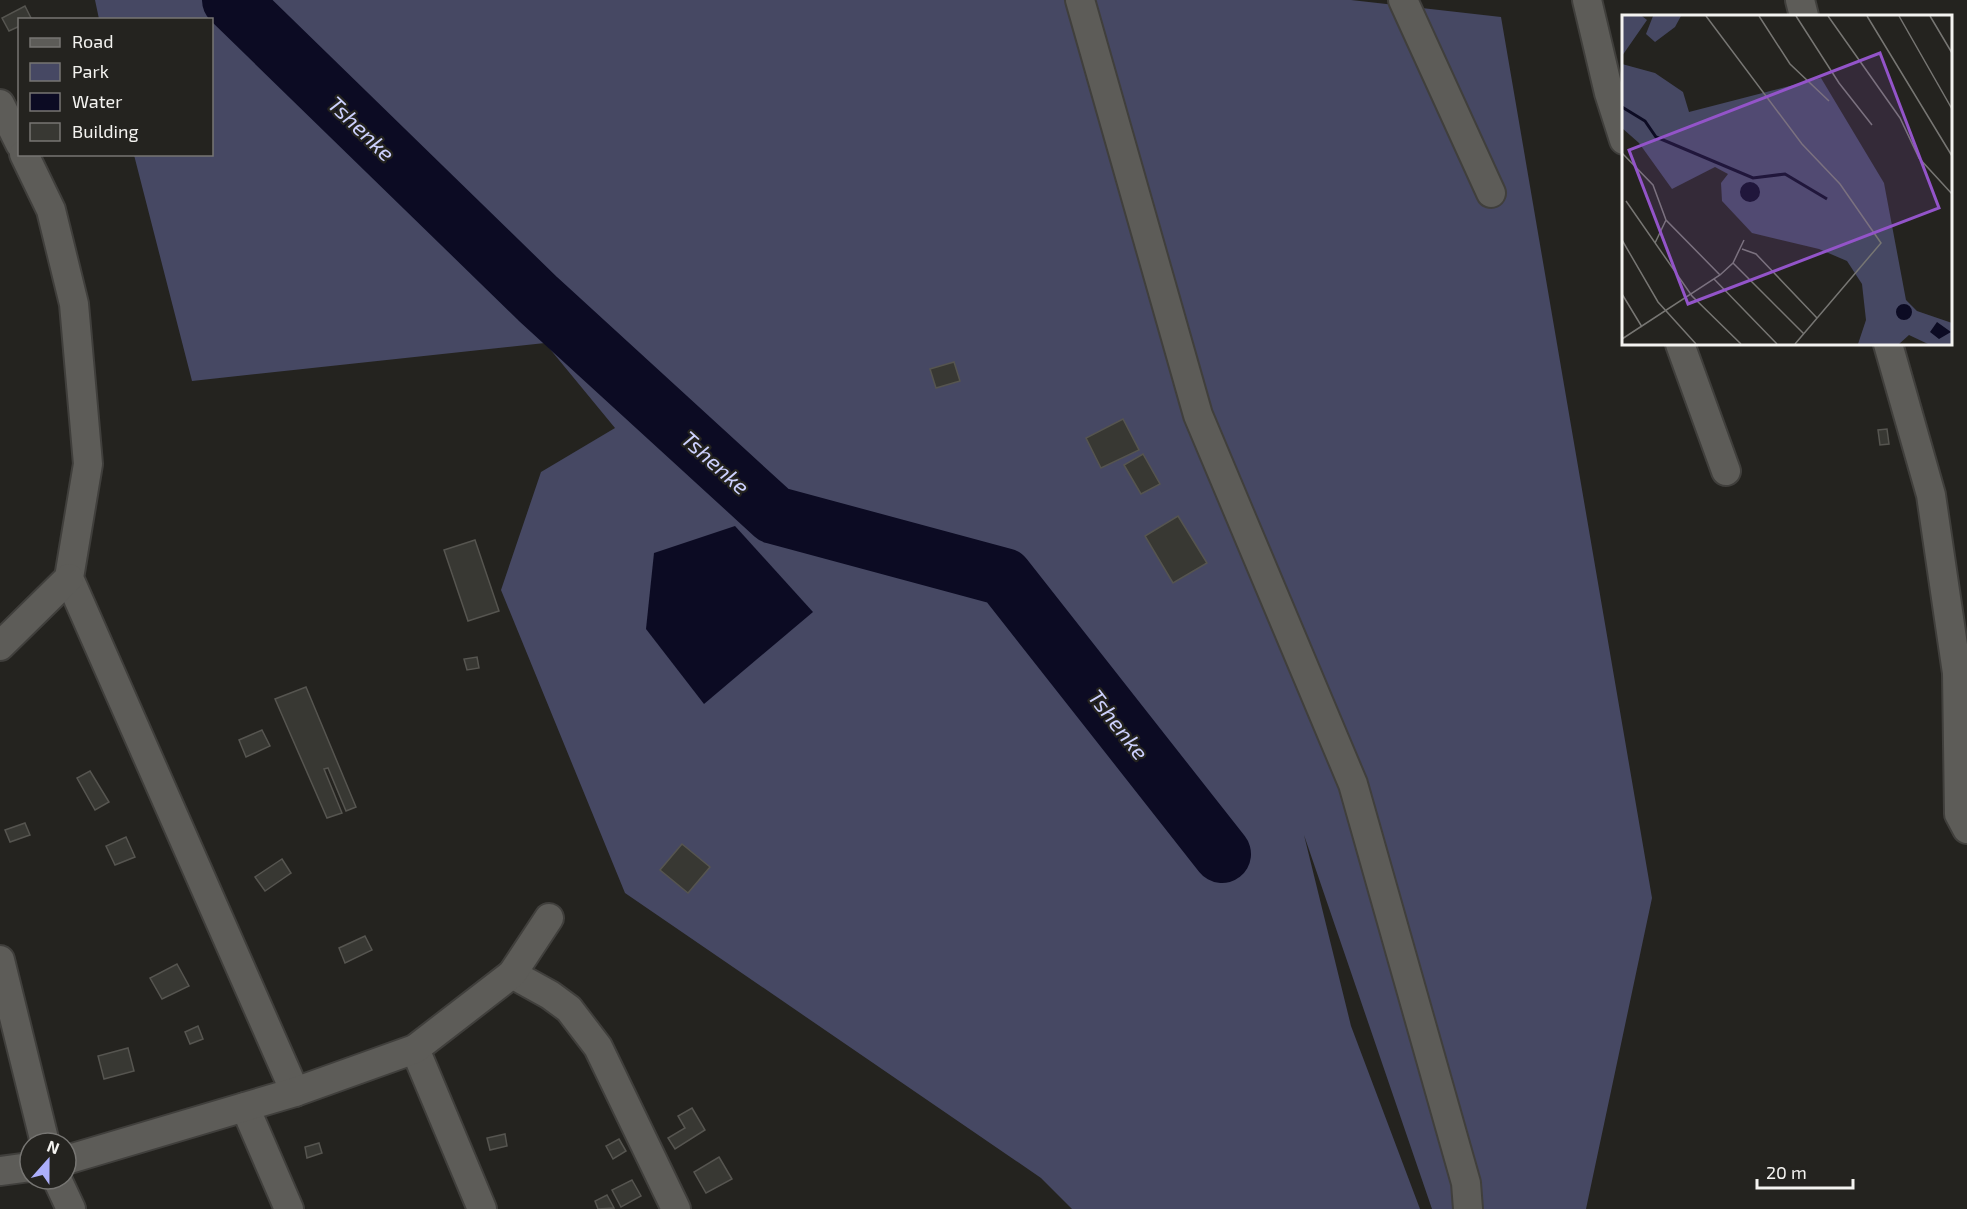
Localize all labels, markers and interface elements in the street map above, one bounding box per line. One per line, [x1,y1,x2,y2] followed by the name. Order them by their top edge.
[1622,15,1952,345] inset map
[18,18,213,156] legend
[72,30,113,52] text: Road
[72,60,109,82] text: Park
[72,90,122,112] text: Water
[323,90,401,166] water label: Tshenke
[72,120,139,142] text: Building
[677,425,755,499] water label: Tshenke
[1083,684,1155,764] water label: Tshenke
[18,1131,78,1191] north arrow
[45,1136,62,1157] text: N
[1757,1152,1853,1190] scale bar
[1766,1161,1807,1183] text: 20 m

